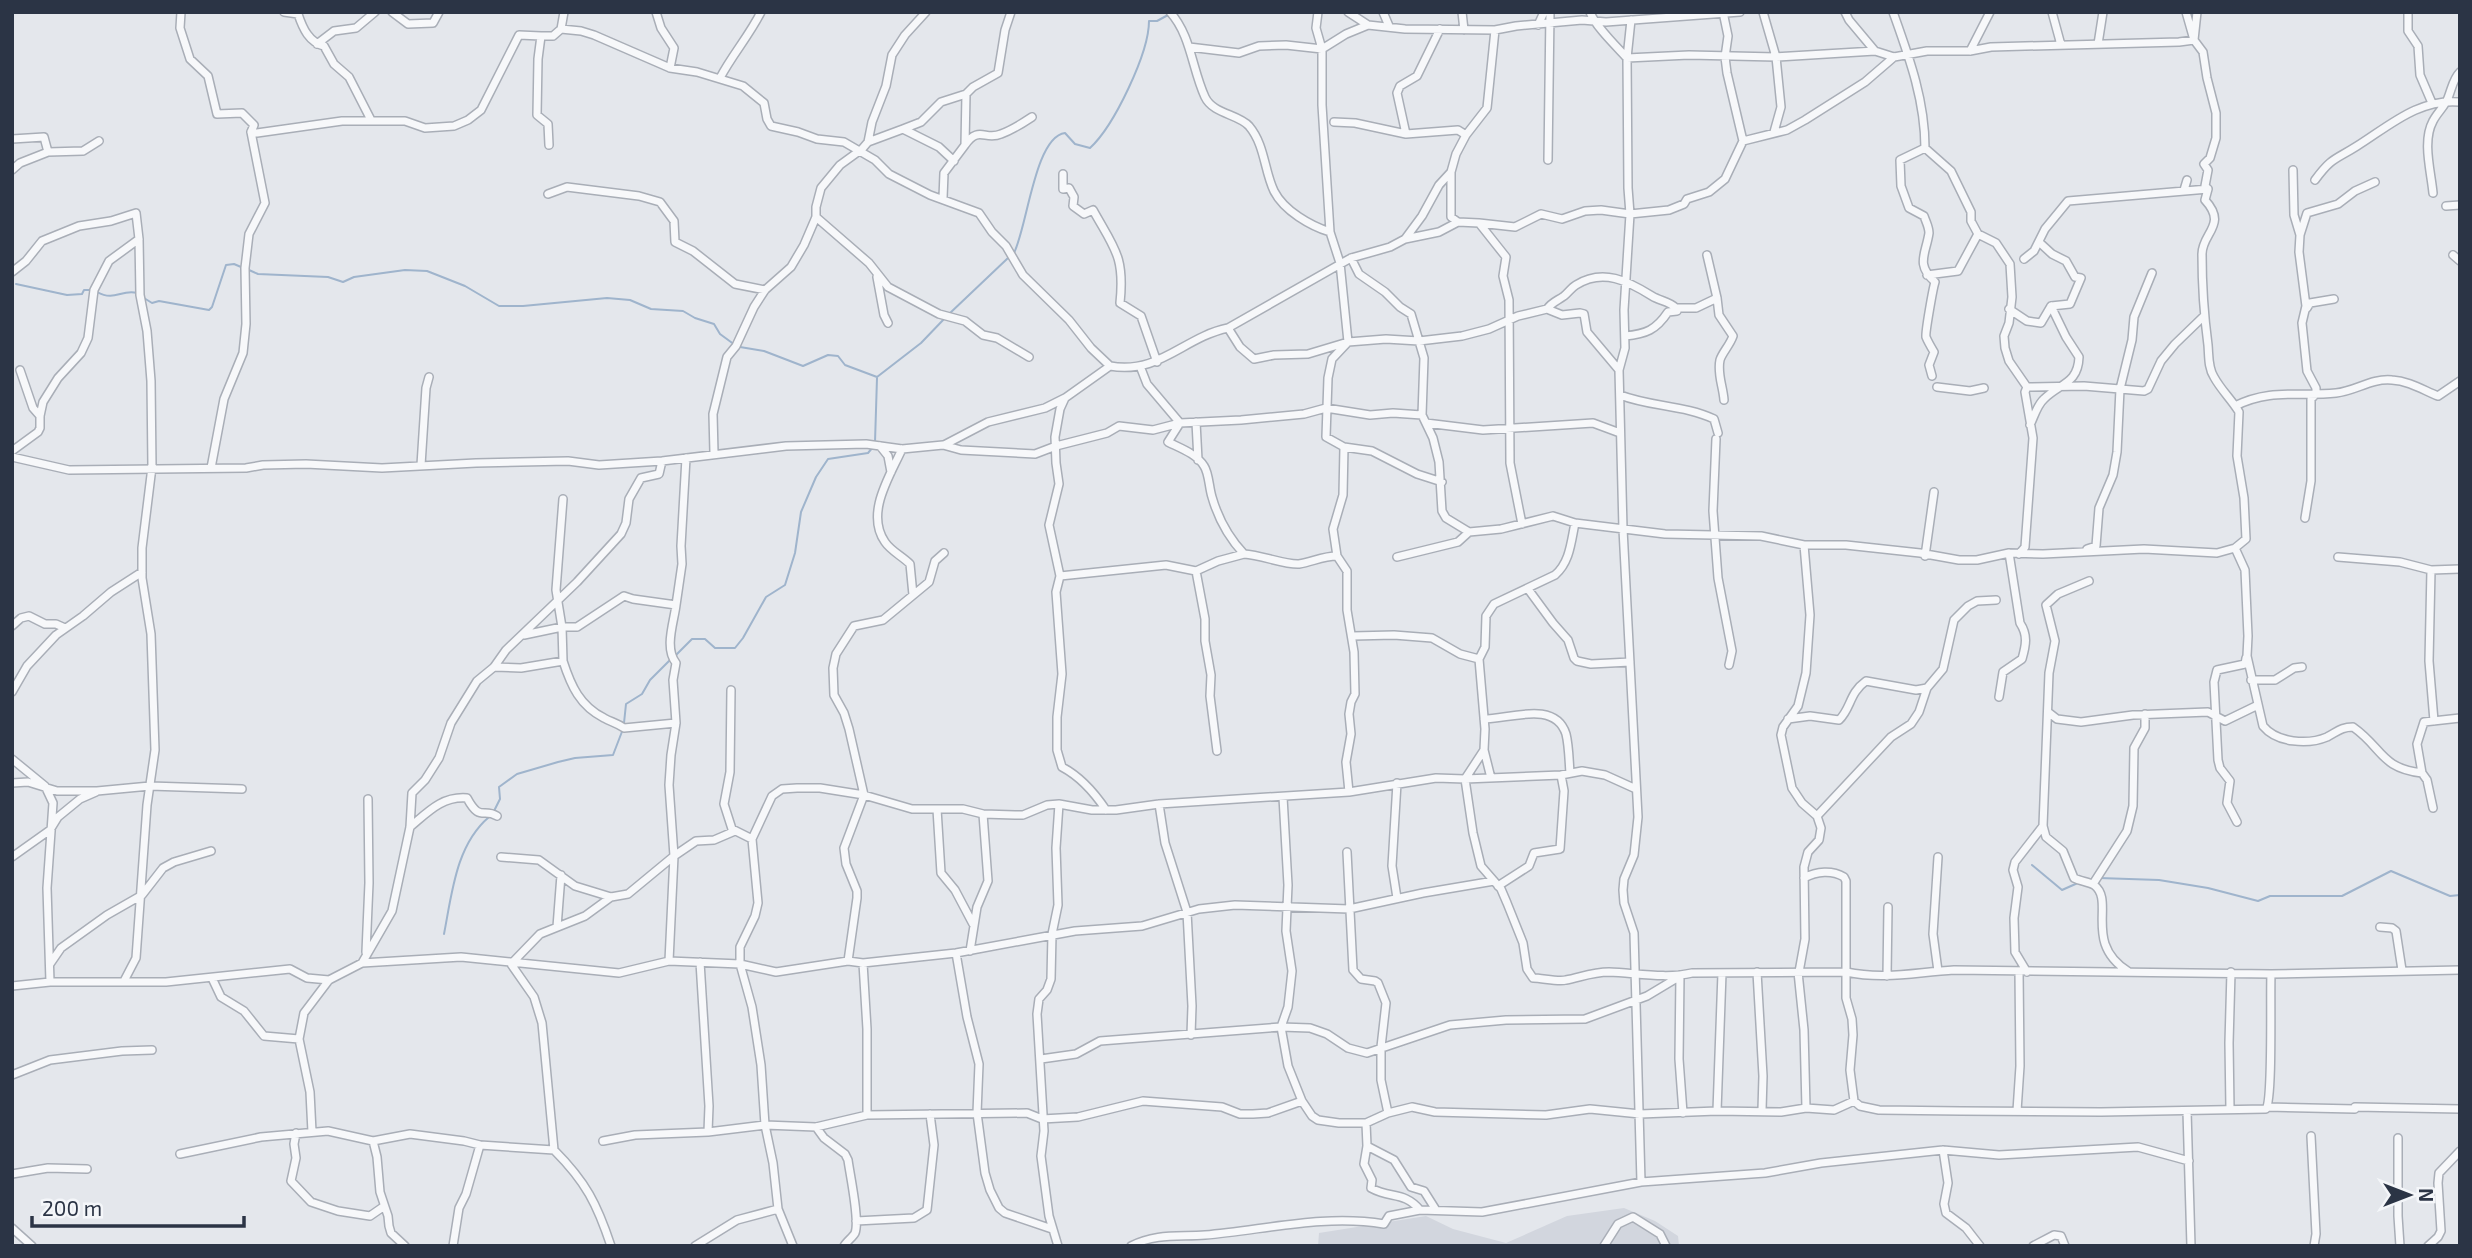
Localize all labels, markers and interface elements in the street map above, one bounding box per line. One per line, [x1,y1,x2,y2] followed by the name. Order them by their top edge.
[2374,1160,2444,1230] north arrow
[32,1184,243,1228] scale bar
[2415,1188,2438,1202] text: N
[42,1195,102,1220] text: 200 m

